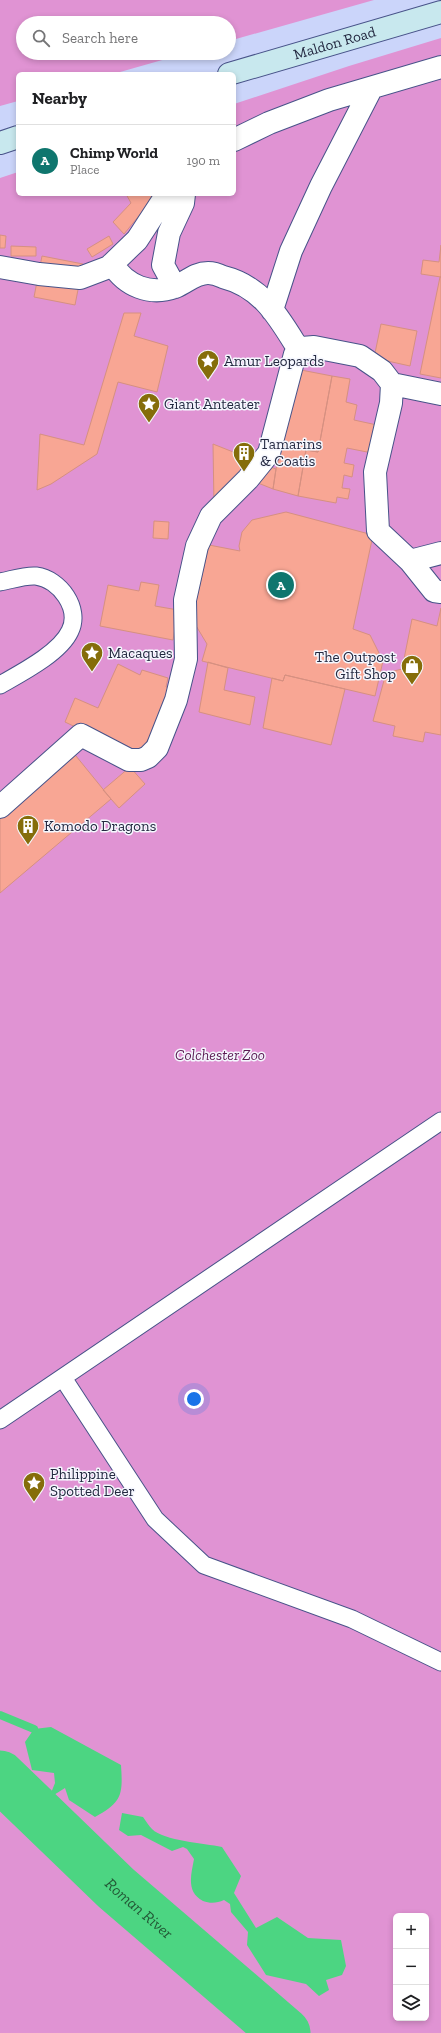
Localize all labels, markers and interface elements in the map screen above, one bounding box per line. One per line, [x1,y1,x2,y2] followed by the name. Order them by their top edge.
[16,16,236,60] search box
[291,22,378,64] street label: Maldon Road
[30,27,52,49] icon: search
[62,29,138,47] text: Search here
[32,88,87,108] text: Nearby
[70,144,158,162] text: Chimp World
[41,153,49,168] text: A
[186,153,220,168] text: 190 m
[70,162,99,177] text: Place
[195,348,221,381] place icon: Amur Leopards
[224,352,324,370] place label: Amur Leopards
[136,391,162,424] place icon: Giant Anteater
[164,395,260,413] place label: Giant Anteater
[260,435,322,470] place label: Tamarins & Coatis
[231,440,257,473] building icon: Tamarins & Coatis
[268,570,294,600] pin: A
[79,640,105,673] place icon: Macaques
[108,644,173,662] place label: Macaques
[315,648,396,683] place label: The Outpost Gift Shop
[399,653,425,686] shop icon: The Outpost Gift Shop
[15,813,41,846] building icon: Komodo Dragons
[44,817,156,835] place label: Komodo Dragons
[175,1046,265,1064] park label: Colchester Zoo
[184,1389,204,1409] your location
[50,1465,135,1500] place label: Philippine Spotted Deer
[21,1470,47,1503] place icon: Philippine Spotted Deer
[102,1874,177,1943] water label: Roman River
[393,1913,429,2021] map controls
[393,1913,429,1949] button: +
[393,1949,429,1985] button: −
[393,1985,429,2021] button: layers

